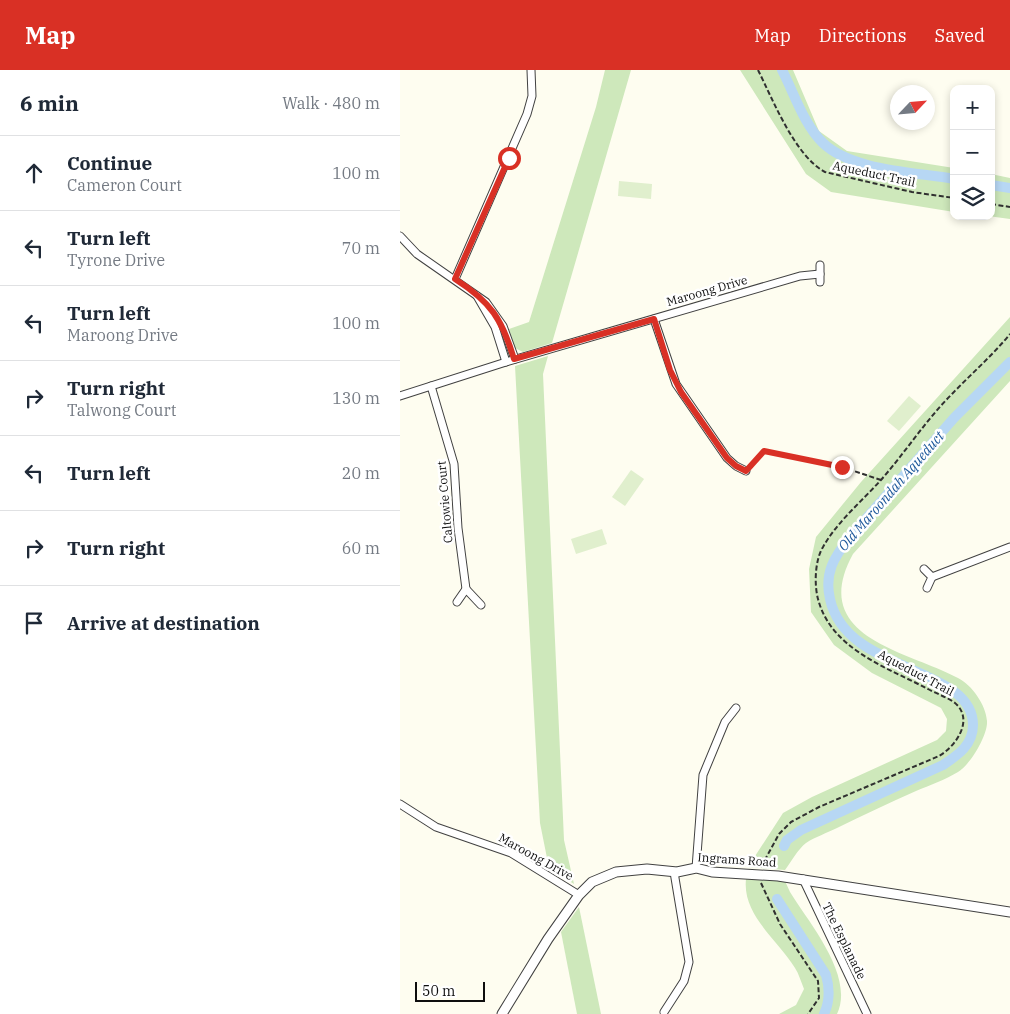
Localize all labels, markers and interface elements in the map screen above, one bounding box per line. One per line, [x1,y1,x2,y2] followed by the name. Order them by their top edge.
[25,19,75,51] text: Map
[754,24,791,47] text: Map
[819,24,907,47] text: Directions
[935,24,985,47] text: Saved
[890,85,935,130] north arrow
[950,85,995,220] map controls
[950,85,995,130] button: +
[20,89,79,117] text: 6 min
[282,93,380,113] text: Walk · 480 m
[950,130,995,175] button: −
[498,147,521,170] route start
[67,151,152,175] text: Continue
[831,157,917,190] street label: Aqueduct Trail
[20,159,48,187] icon: ahead
[332,163,380,183] text: 100 m
[67,175,182,195] text: Cameron Court
[950,175,995,220] button: layers
[67,226,150,250] text: Turn left
[20,234,48,262] icon: left
[342,238,380,258] text: 70 m
[67,250,165,270] text: Tyrone Drive
[665,272,749,309] street label: Maroong Drive
[67,301,150,325] text: Turn left
[20,309,48,337] icon: left
[332,313,380,333] text: 100 m
[67,325,178,345] text: Maroong Drive
[67,376,165,400] text: Turn right
[20,384,48,412] icon: right
[332,388,380,408] text: 130 m
[67,400,176,420] text: Talwong Court
[834,427,949,555] water label: Old Maroondah Aqueduct
[831,456,854,479] route end
[20,459,48,487] icon: left
[433,460,456,544] street label: Caltowie Court
[67,461,150,485] text: Turn left
[342,463,380,483] text: 20 m
[20,534,48,562] icon: right
[67,536,165,560] text: Turn right
[342,538,380,558] text: 60 m
[20,609,48,637] icon: arrive
[67,611,260,635] text: Arrive at destination
[876,646,957,699] street label: Aqueduct Trail
[496,830,576,883] street label: Maroong Drive
[697,849,777,870] street label: Ingrams Road
[819,900,870,982] street label: The Esplanade
[415,979,485,1002] scale bar
[422,982,455,1000] text: 50 m

